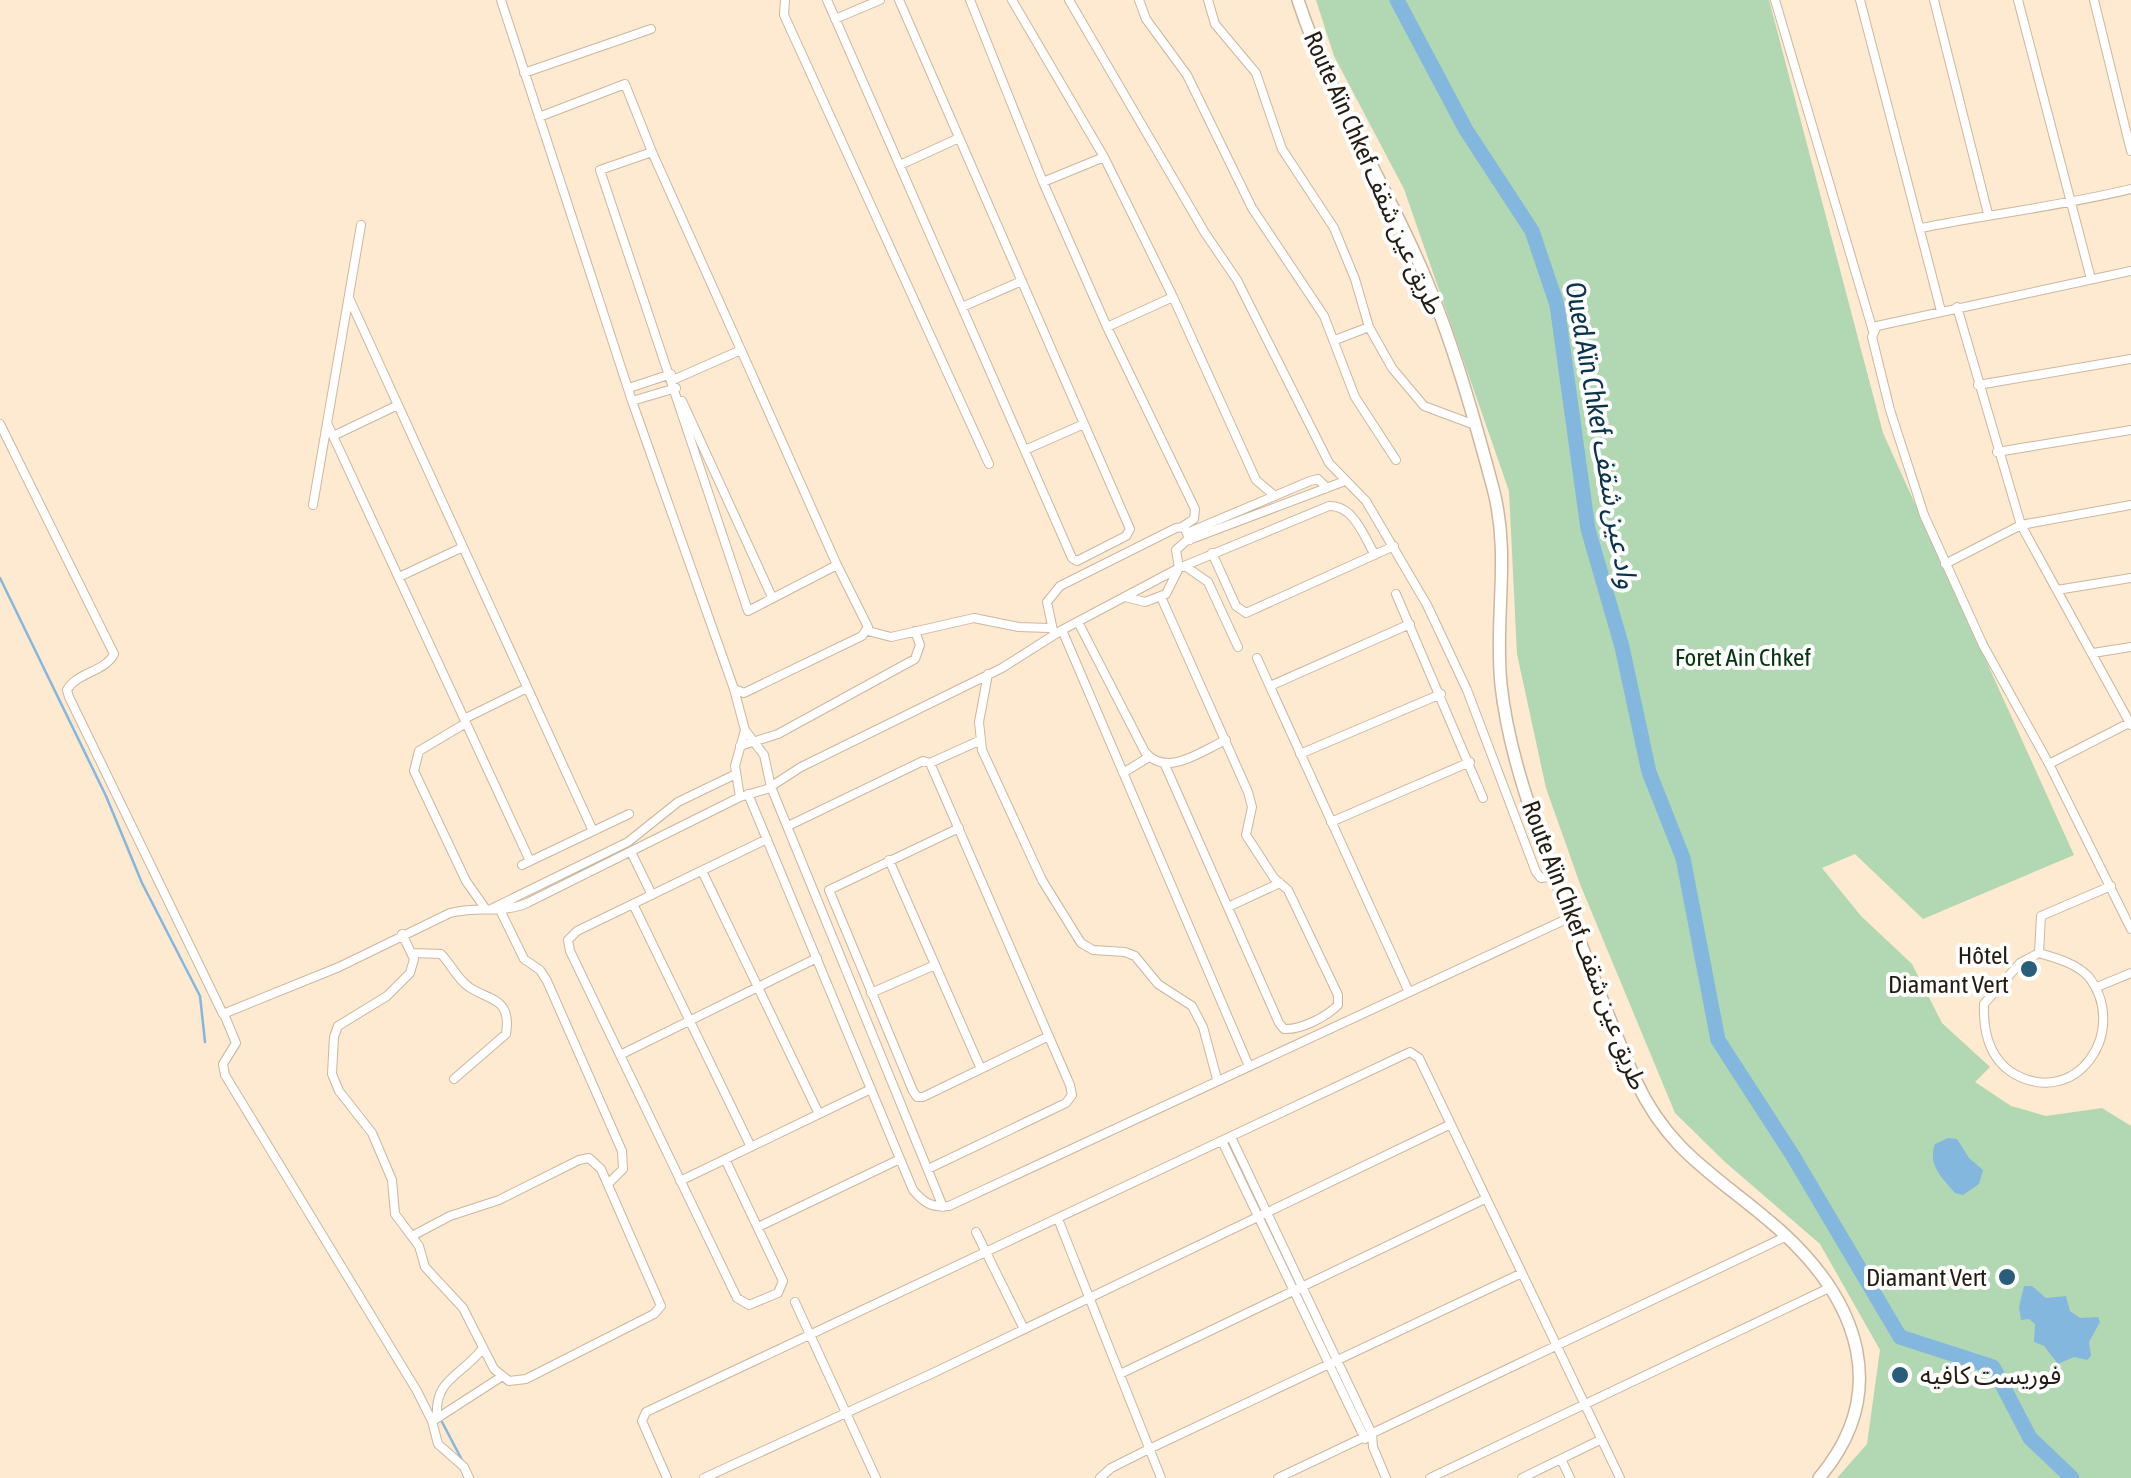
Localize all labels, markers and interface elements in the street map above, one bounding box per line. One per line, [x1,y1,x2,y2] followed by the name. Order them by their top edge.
[1297,27,1449,320] street label: Route Aïn Chkef طريق عين شقف
[1558,279,1645,591] water label: Oued Aïn Chkef واد عين شقف
[1675,643,1811,671] park label: Foret Ain Chkef
[1515,797,1653,1094] street label: Route Aïn Chkef طريق عين شقف
[1888,941,2009,998] place label: Hôtel Diamant Vert
[2018,958,2040,980] marker: Hôtel Diamant Vert
[1866,1263,1987,1291] place label: Diamant Vert
[1996,1266,2018,1288] marker: Diamant Vert
[1920,1361,2061,1390] place label: فوريست كافيه
[1889,1364,1911,1386] marker: فوريست كافيه

